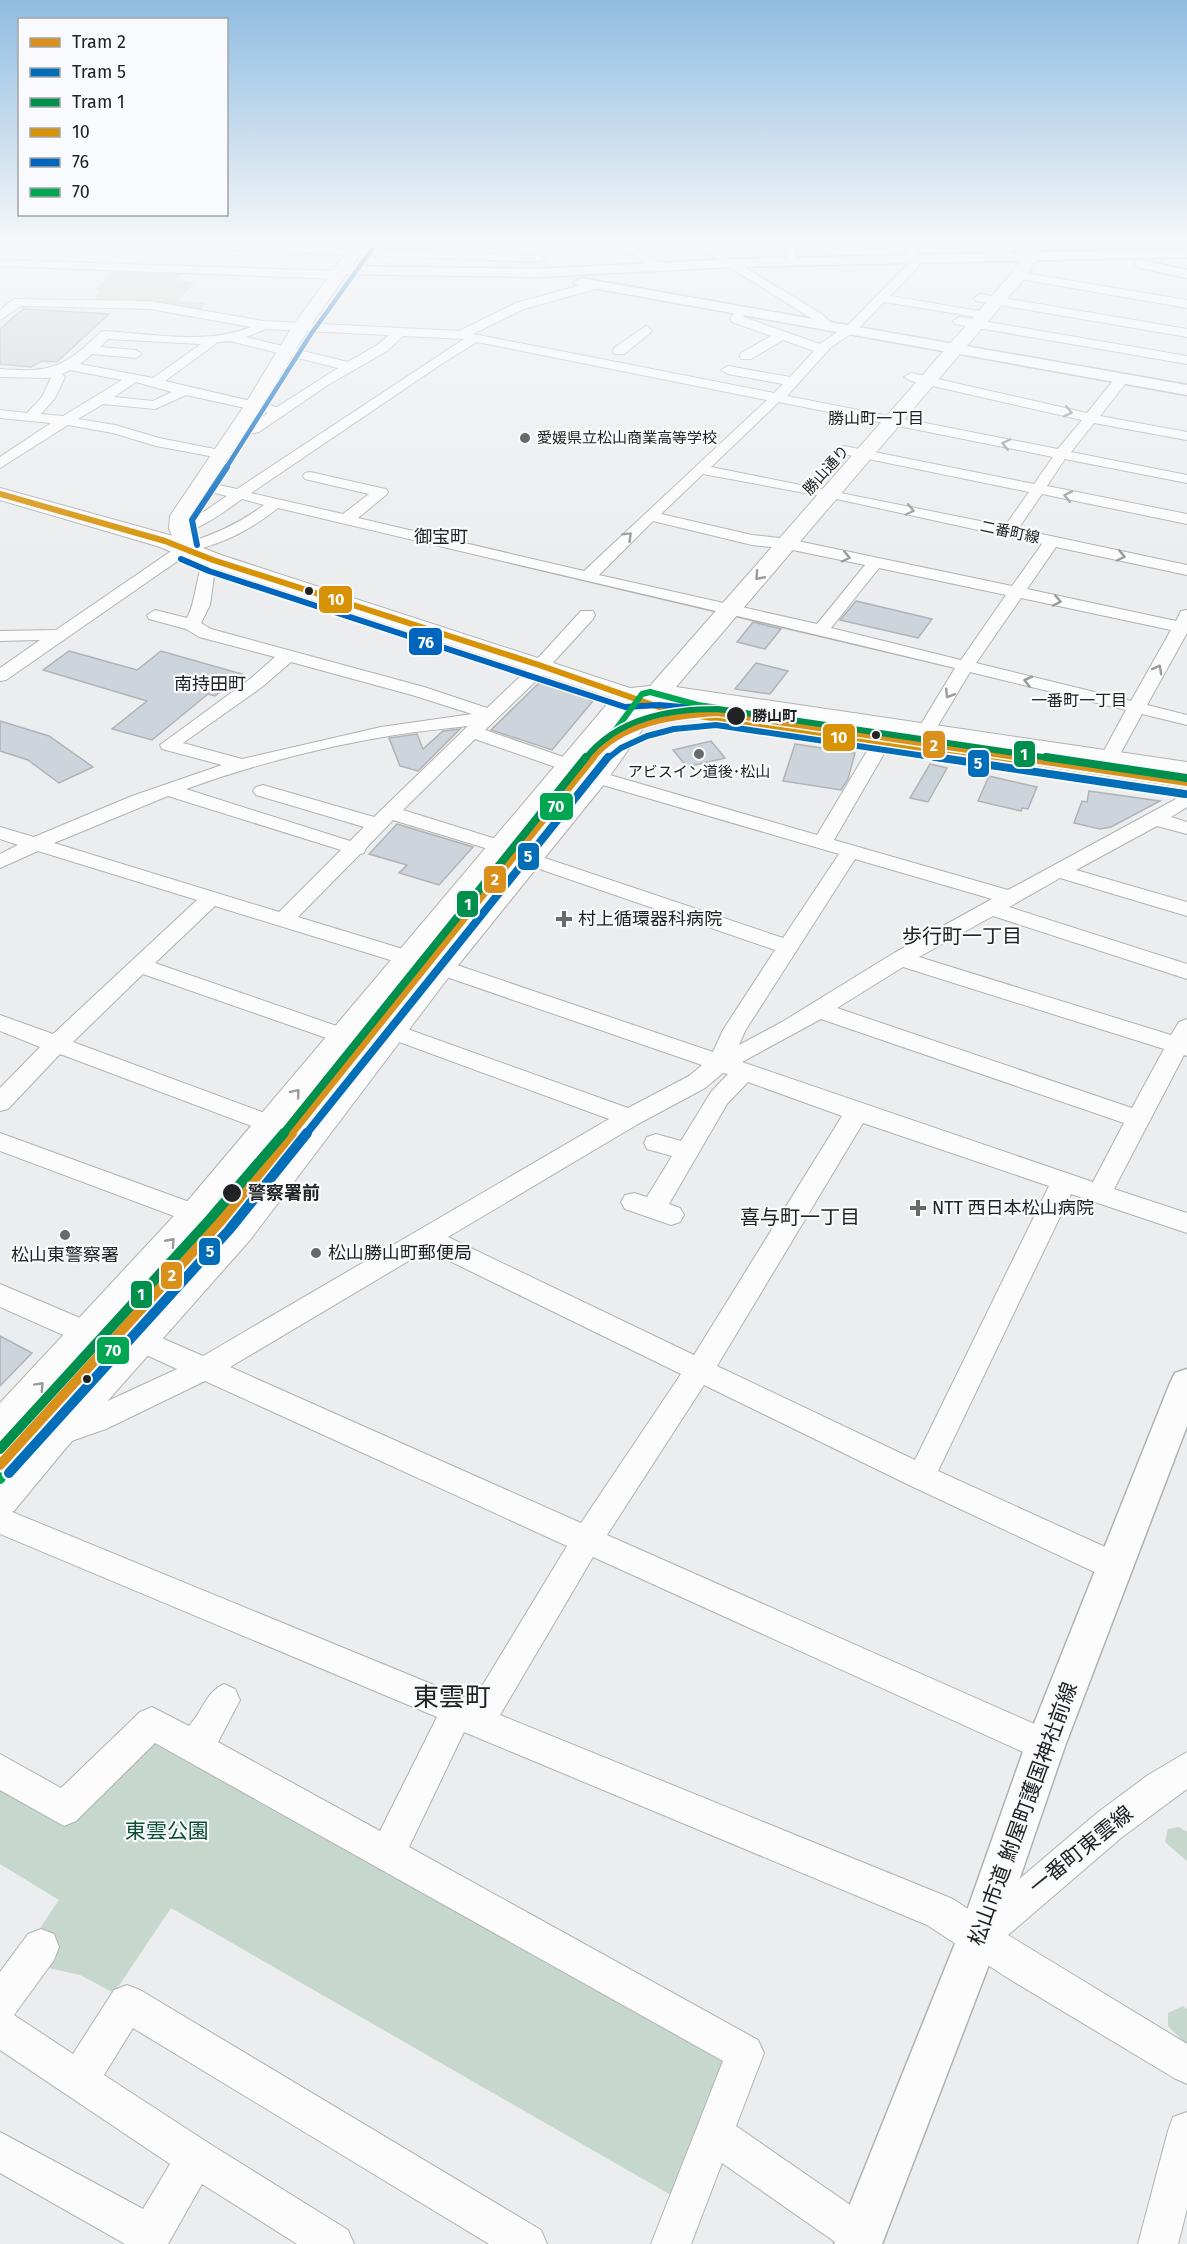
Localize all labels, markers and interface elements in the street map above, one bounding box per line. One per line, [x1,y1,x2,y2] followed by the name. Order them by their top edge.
[18,18,228,216] legend
[72,31,126,53] text: Tram 2
[72,61,126,83] text: Tram 5
[72,91,125,113] text: Tram 1
[72,121,90,143] text: 10
[72,151,89,173] text: 76
[72,181,90,203] text: 70
[1063,405,1073,418] one-way arrow
[828,409,924,428] district label: 勝山町一丁目
[537,429,717,447] place label: 愛媛県立松山商業高等学校
[518,431,532,445] marker: 愛媛県立松山商業高等学校
[1001,438,1011,451] one-way arrow
[799,442,853,498] street label: 勝山通り
[1063,490,1073,503] one-way arrow
[904,503,914,516] one-way arrow
[979,517,1041,547] street label: 二番町線
[414,526,468,548] district label: 御宝町
[621,532,632,543] one-way arrow
[1116,548,1126,561] one-way arrow
[840,549,850,562] one-way arrow
[755,570,766,580] one-way arrow
[303,585,315,597] unlabelled marker
[318,585,353,614] line badge: 10
[328,590,344,609] text: 10
[1052,594,1062,607] one-way arrow
[408,627,443,656] line badge: 76
[418,633,434,652] text: 76
[1151,665,1162,675] one-way arrow
[174,673,246,695] district label: 南持田町
[1023,676,1033,689] one-way arrow
[944,688,956,698] one-way arrow
[1031,691,1127,710] district label: 一番町一丁目
[725,705,747,727] marker: 勝山町
[752,707,797,725] place label: 勝山町
[822,723,856,752] line badge: 10
[831,728,847,747] text: 10
[870,729,882,741] unlabelled marker
[922,730,946,759] line badge: 2
[930,736,938,755] text: 2
[1013,740,1036,768] line badge: 1
[1020,745,1028,764] text: 1
[692,747,706,761] marker: アビスイン道後･松山
[967,749,990,778] line badge: 5
[974,754,983,773] text: 5
[628,763,770,781] place label: アビスイン道後･松山
[539,792,574,821] line badge: 70
[548,797,564,816] text: 70
[517,842,540,871] line badge: 5
[524,847,533,866] text: 5
[483,865,507,894] line badge: 2
[491,870,499,889] text: 2
[456,890,479,918] line badge: 1
[464,895,472,914] text: 1
[578,908,722,930] place label: 村上循環器科病院
[555,910,573,928] marker: 村上循環器科病院
[902,924,1022,948] district label: 歩行町一丁目
[289,1088,300,1099] one-way arrow
[221,1182,243,1204] marker: 警察署前
[248,1182,320,1204] place label: 警察署前
[932,1197,1094,1219] place label: NTT 西日本松山病院
[909,1199,927,1217] marker: NTT 西日本松山病院
[740,1205,860,1229] district label: 喜与町一丁目
[58,1228,72,1242] marker: 松山東警察署
[198,1237,221,1266] line badge: 5
[164,1238,175,1249] one-way arrow
[206,1242,215,1261] text: 5
[328,1242,472,1264] place label: 松山勝山町郵便局
[11,1244,119,1266] place label: 松山東警察署
[309,1246,323,1260] marker: 松山勝山町郵便局
[160,1261,183,1290] line badge: 2
[168,1266,176,1285] text: 2
[130,1280,153,1309] line badge: 1
[137,1285,145,1304] text: 1
[96,1336,130,1365] line badge: 70
[105,1341,121,1360] text: 70
[81,1373,93,1385] unlabelled marker
[33,1383,44,1393] one-way arrow
[963,1679,1083,1949] street label: 松山市道 鮒屋町護国神社前線
[413,1682,491,1713] district label: 東雲町
[1024,1800,1138,1900] street label: 一番町東雲線
[125,1818,209,1844] park label: 東雲公園

